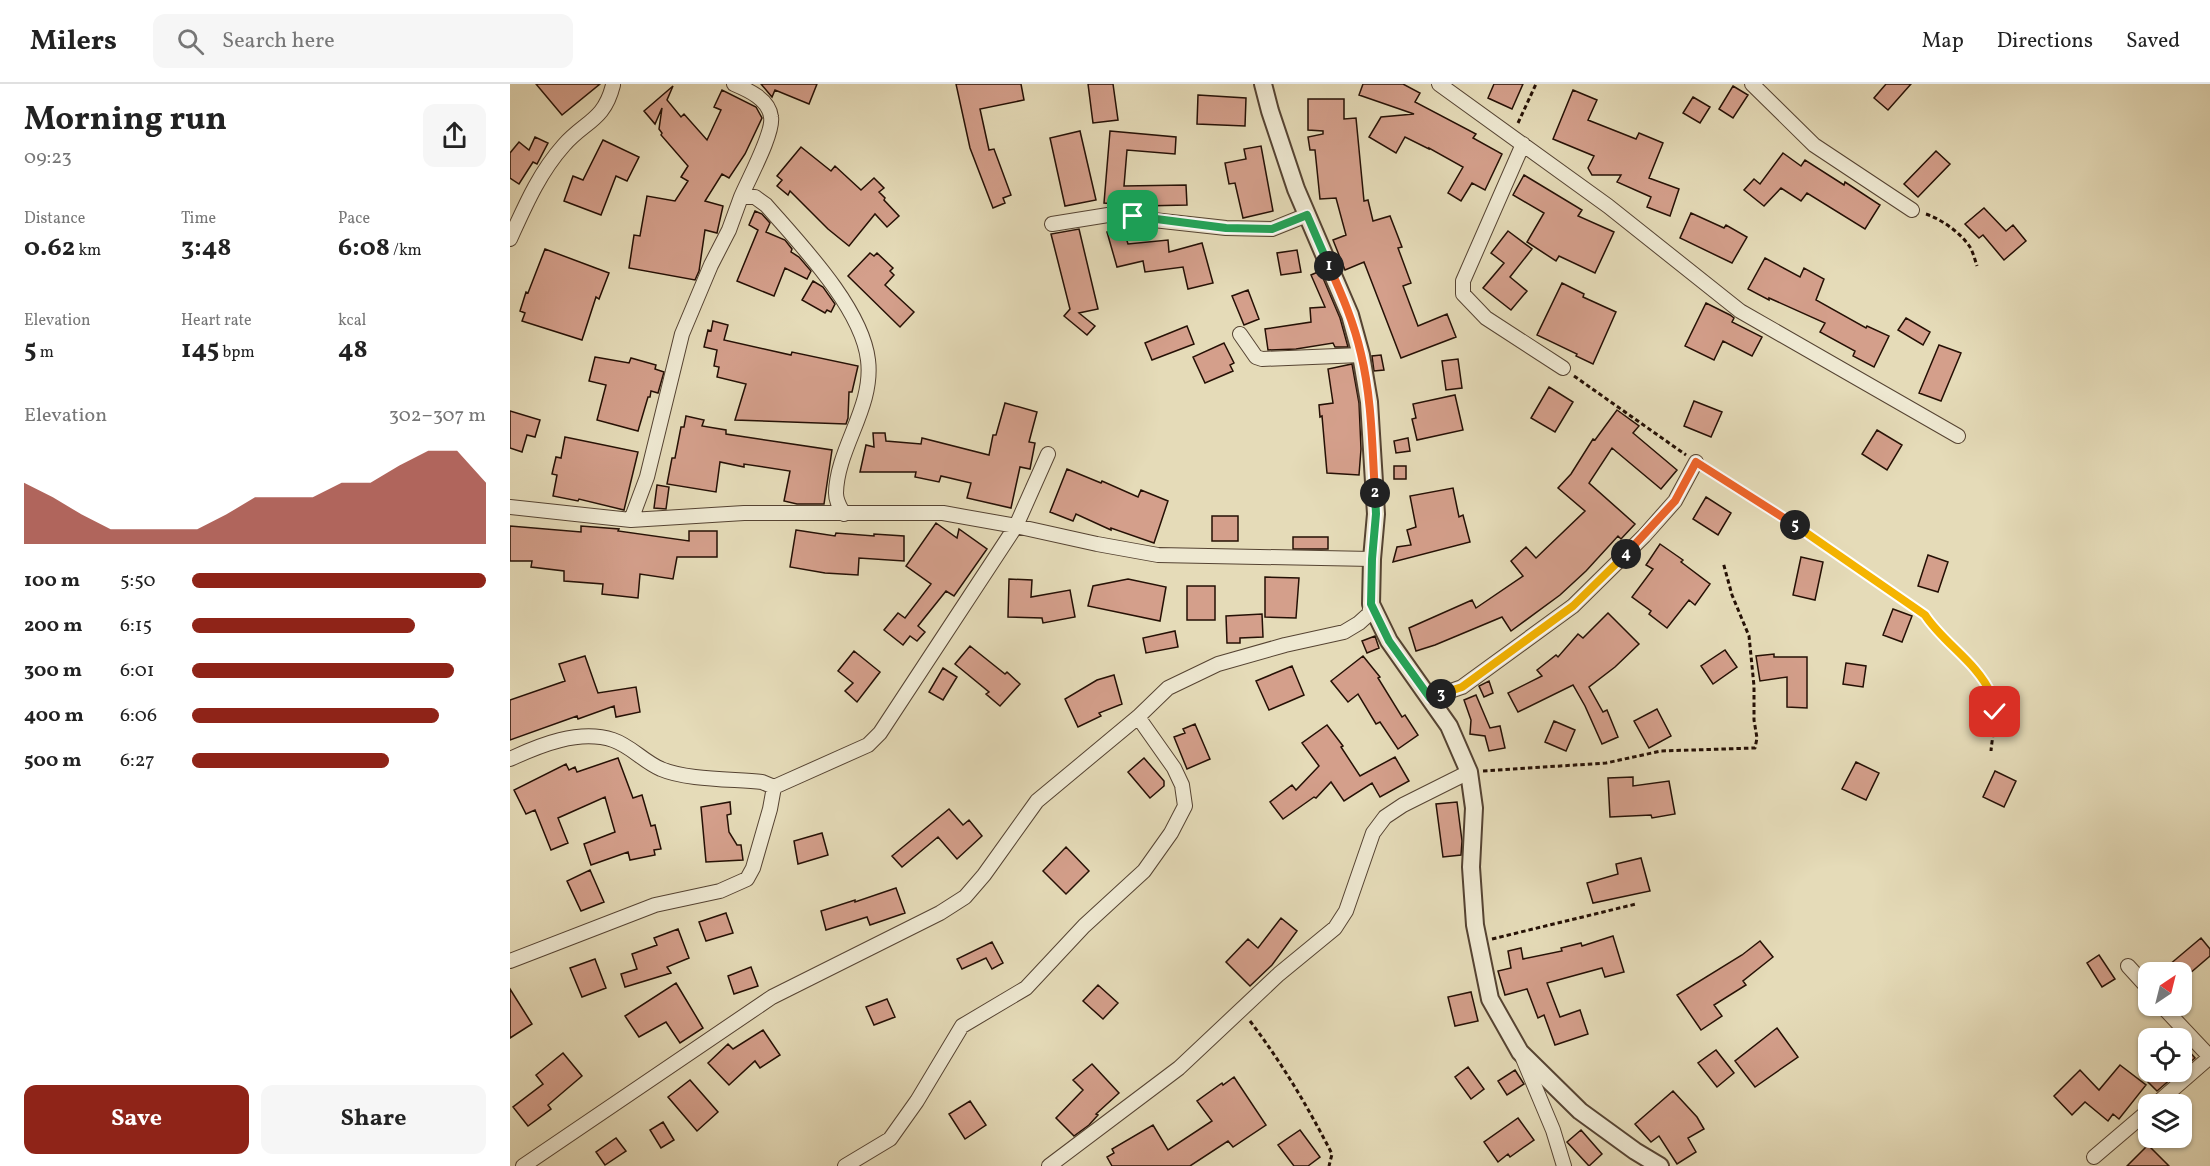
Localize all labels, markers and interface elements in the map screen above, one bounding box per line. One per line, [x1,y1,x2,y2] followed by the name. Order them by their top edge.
[153,14,573,68] search box
[30,22,117,61] text: Milers
[174,25,207,58] icon: search
[222,26,335,57] text: Search here
[1922,27,1964,56] text: Map
[1997,27,2093,56] text: Directions
[2126,27,2180,56] text: Saved
[24,98,227,144] text: Morning run
[423,104,486,167] button: share
[24,144,72,172] text: 09:23
[1107,190,1158,241] pin
[1116,199,1149,232] icon: arrive
[24,208,85,230] text: Distance
[181,208,216,230] text: Time
[338,208,370,230] text: Pace
[24,230,75,266] text: 0.62
[181,230,231,266] text: 3:48
[338,230,390,266] text: 6:08
[75,240,101,262] text: km
[390,240,422,262] text: /km
[1314,251,1344,281] pin: 1
[1326,255,1332,277] text: 1
[24,310,91,332] text: Elevation
[181,310,252,332] text: Heart rate
[338,310,366,332] text: kcal
[24,332,37,368] text: 5
[181,332,219,368] text: 145
[338,332,368,368] text: 48
[37,342,54,364] text: m
[219,342,255,364] text: bpm
[24,402,107,430] text: Elevation
[389,402,486,430] text: 302–307 m
[1360,478,1390,508] pin: 2
[1371,482,1379,504] text: 2
[1780,510,1810,540] pin: 5
[1791,514,1799,536] text: 5
[1611,539,1641,569] pin: 4
[1621,543,1631,565] text: 4
[24,567,80,595] text: 100 m
[120,567,156,595] text: 5:50
[24,612,82,640] text: 200 m
[120,612,152,640] text: 6:15
[24,657,82,685] text: 300 m
[120,657,155,685] text: 6:01
[1426,679,1456,709] pin: 3
[1437,683,1445,705] text: 3
[1969,686,2020,737] pin
[1978,695,2011,728] icon: check
[24,702,84,730] text: 400 m
[120,702,157,730] text: 6:06
[24,747,82,775] text: 500 m
[120,747,155,775] text: 6:27
[2138,962,2192,1016] north arrow
[2138,962,2192,1148] map controls
[2138,1028,2192,1082] button: locate
[24,1085,249,1154] button: Save
[261,1085,486,1154] button: Share
[2138,1094,2192,1148] button: layers

